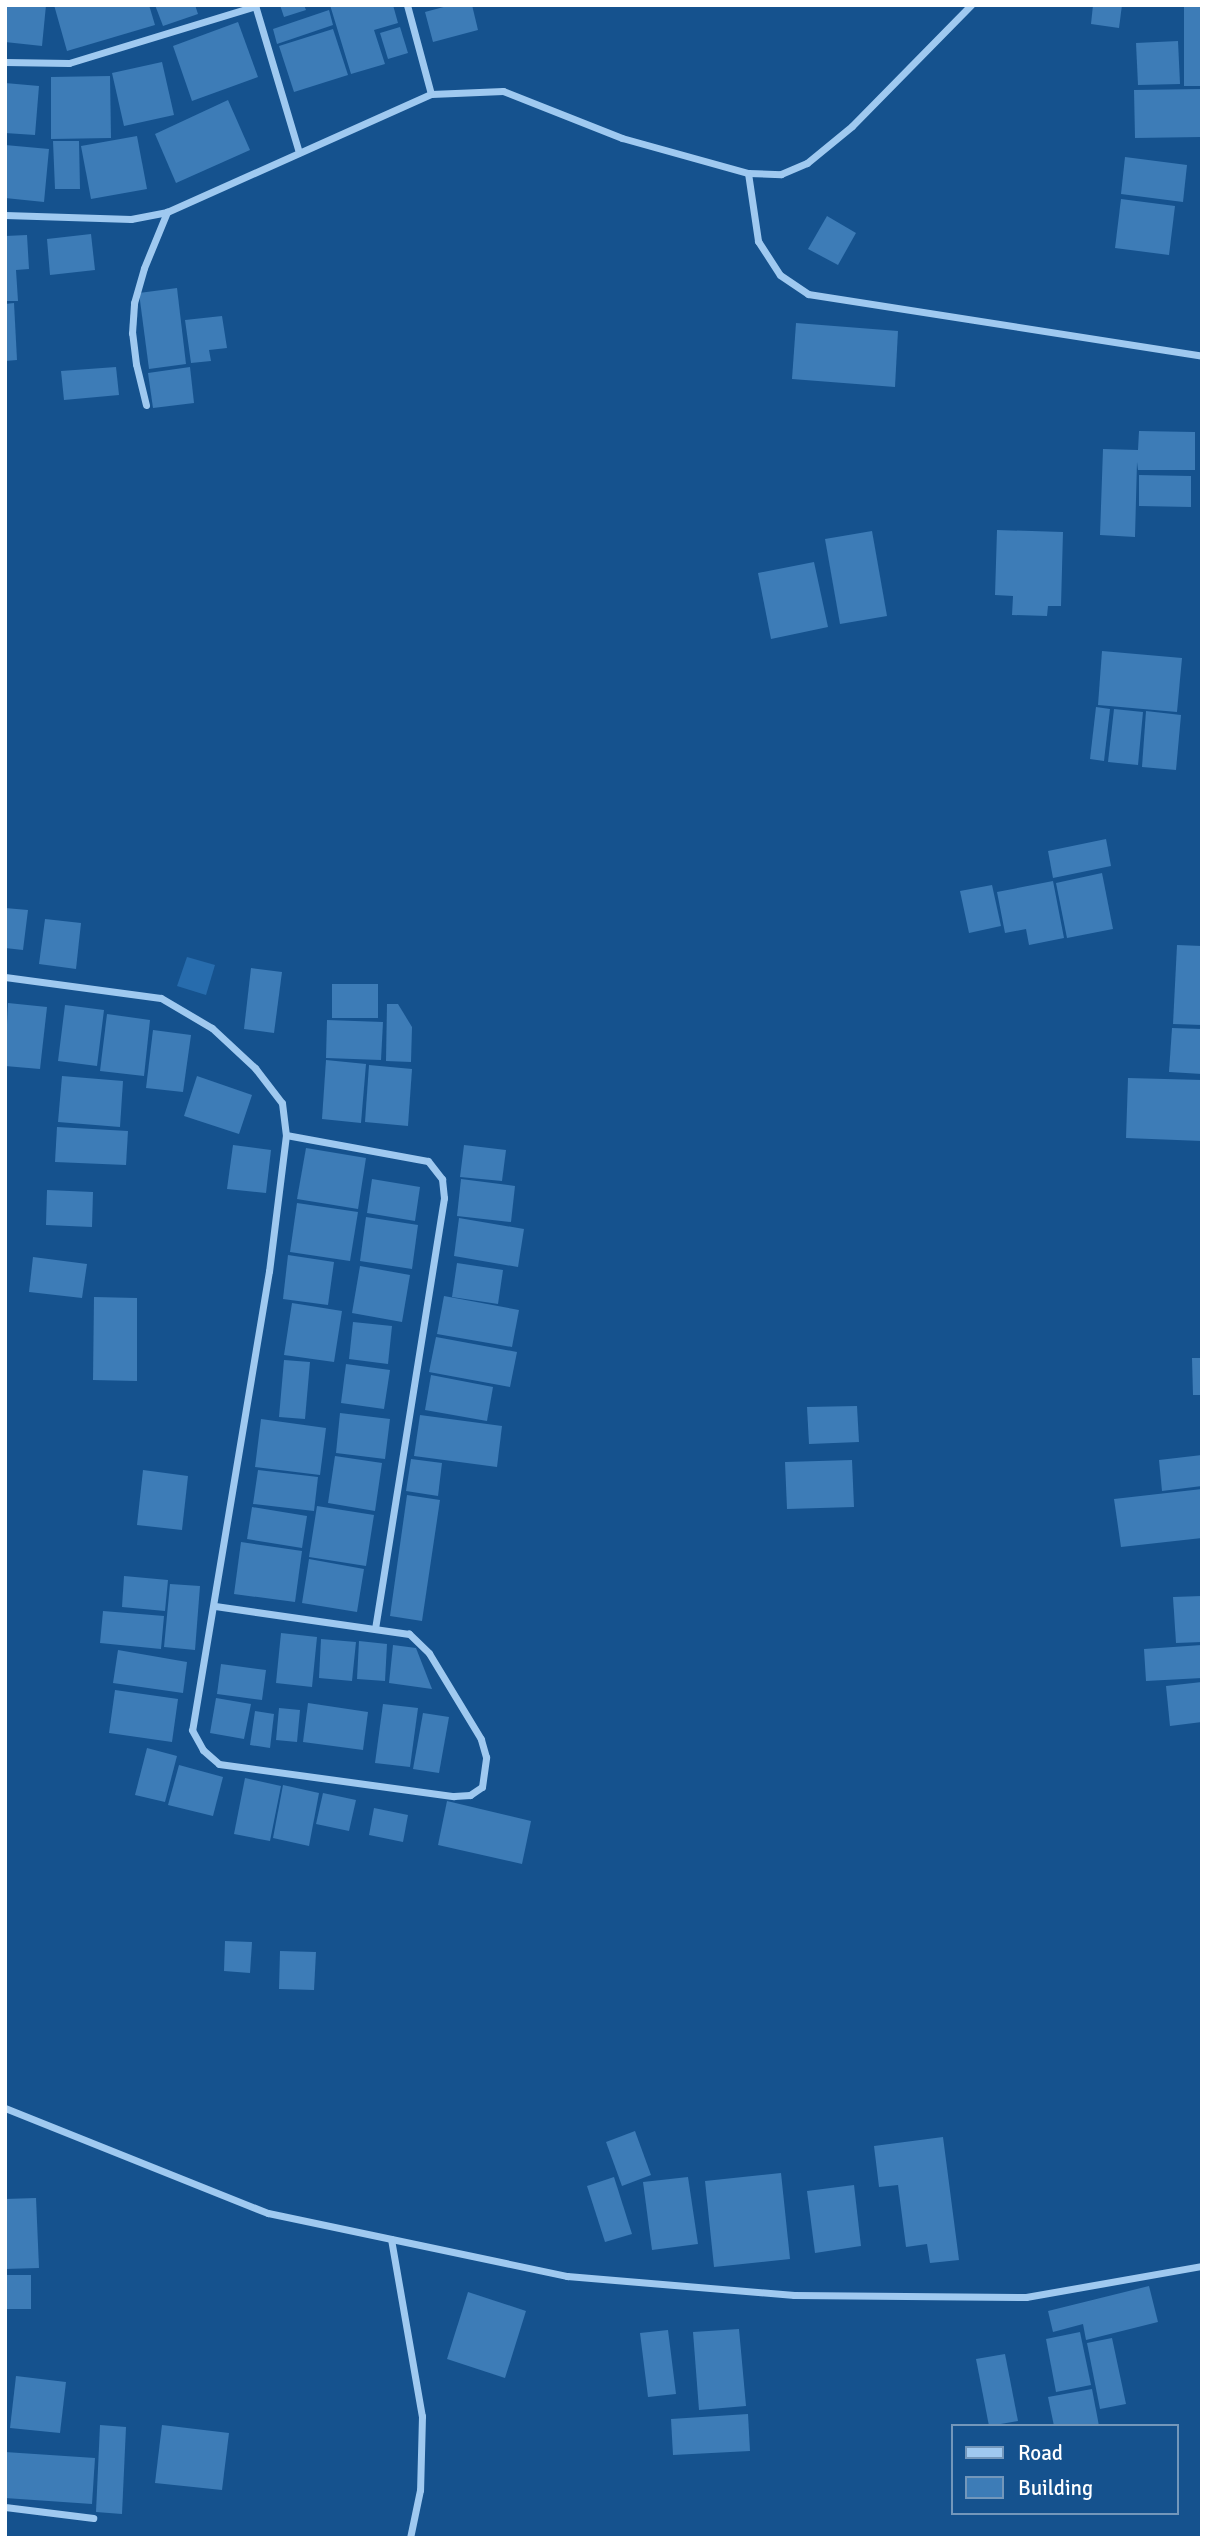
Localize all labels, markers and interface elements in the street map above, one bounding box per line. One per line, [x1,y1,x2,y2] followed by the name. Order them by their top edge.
[951,2424,1179,2515] legend
[1018,2440,1063,2466] text: Road
[1018,2475,1093,2501] text: Building

